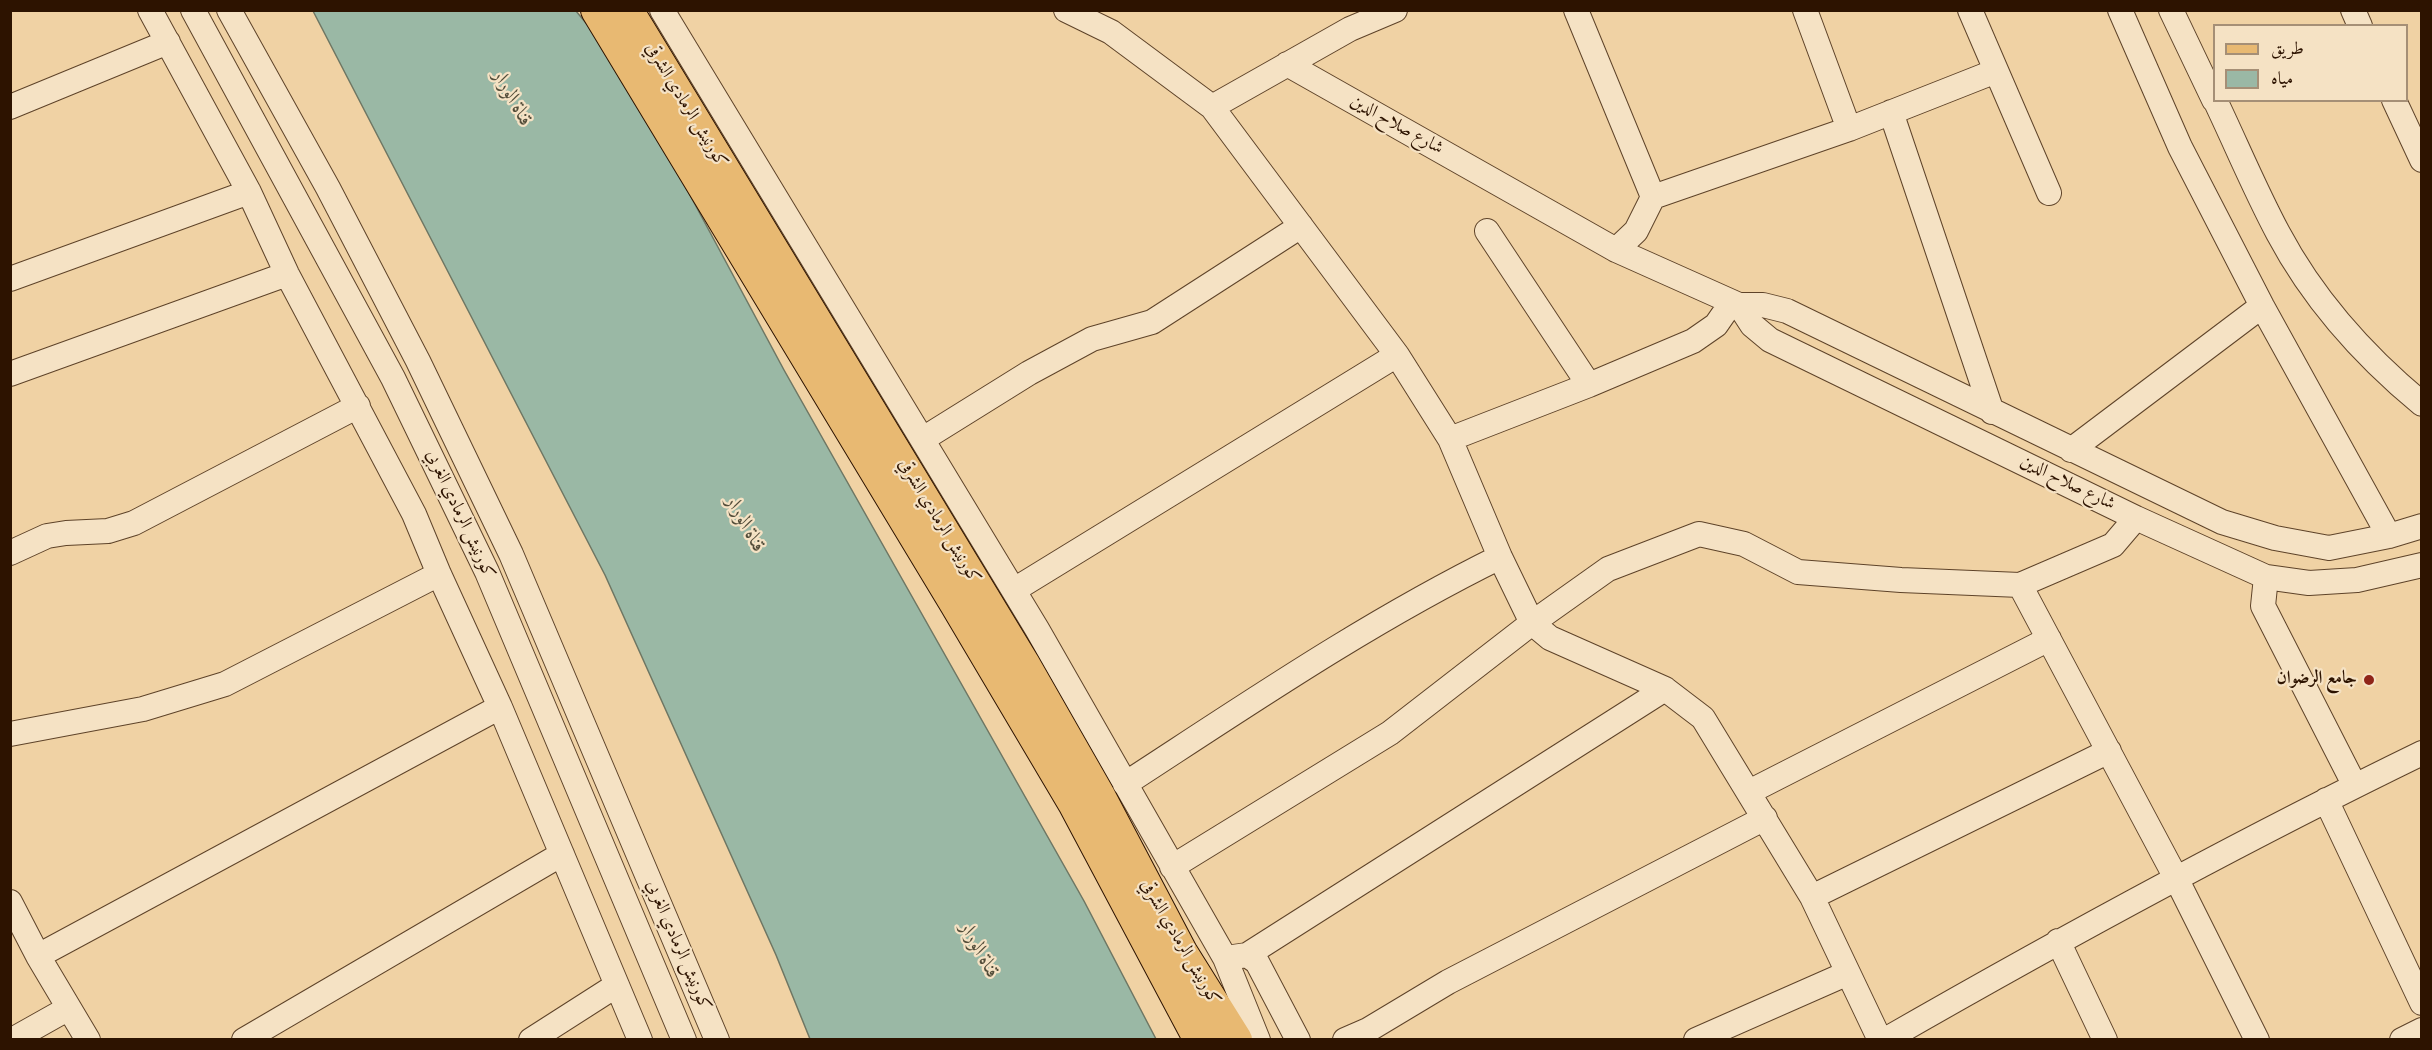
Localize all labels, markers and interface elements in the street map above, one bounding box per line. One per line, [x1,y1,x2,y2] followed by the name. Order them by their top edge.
[2213,24,2408,102] legend
[2271,37,2304,62] text: طريق
[639,40,731,172] street label: كورنيش الرمادي الشرقي
[486,66,536,132] water label: قناة الورار
[2271,67,2293,92] text: مياه
[1346,92,1446,160] street label: شارع صلاح الدين
[420,447,498,583] street label: كورنيش الرمادي الغربي
[2016,452,2118,516] street label: شارع صلاح الدين
[892,456,984,588] street label: كورنيش الرمادي الشرقي
[719,492,769,558] water label: قناة الورار
[2276,669,2357,691] place label: جامع الرضوان
[2362,673,2376,687] marker: جامع الرضوان
[1134,876,1224,1010] street label: كورنيش الرمادي الشرقي
[640,877,714,1015] street label: كورنيش الرمادي الغربي
[953,918,1003,984] water label: قناة الورار

